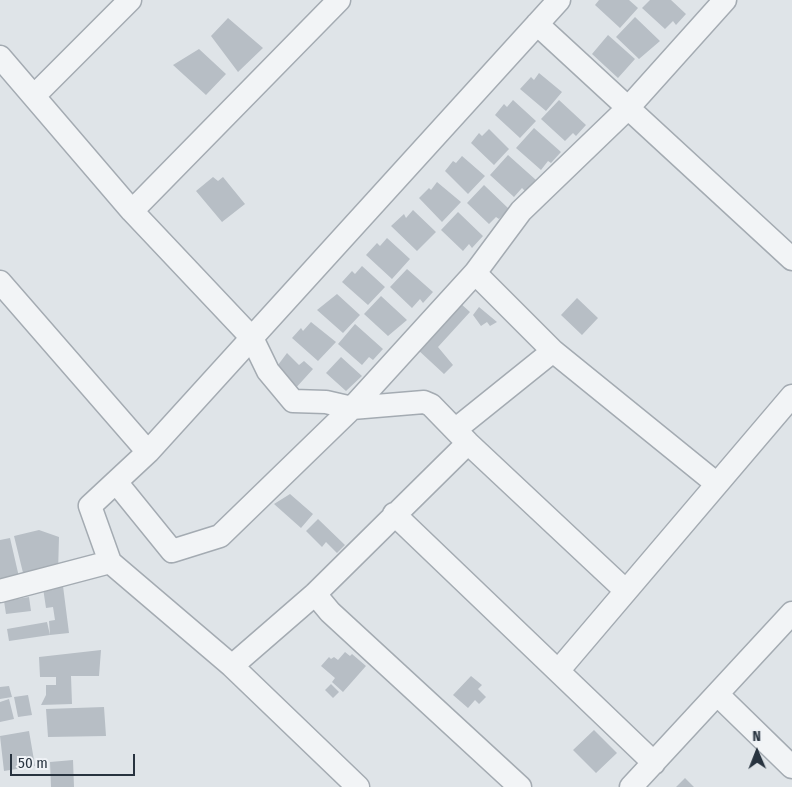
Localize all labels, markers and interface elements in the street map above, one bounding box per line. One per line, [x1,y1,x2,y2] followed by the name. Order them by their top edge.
[732,727,782,777] north arrow
[752,728,761,745] text: N
[12,744,138,776] scale bar
[18,754,48,772] text: 50 m

